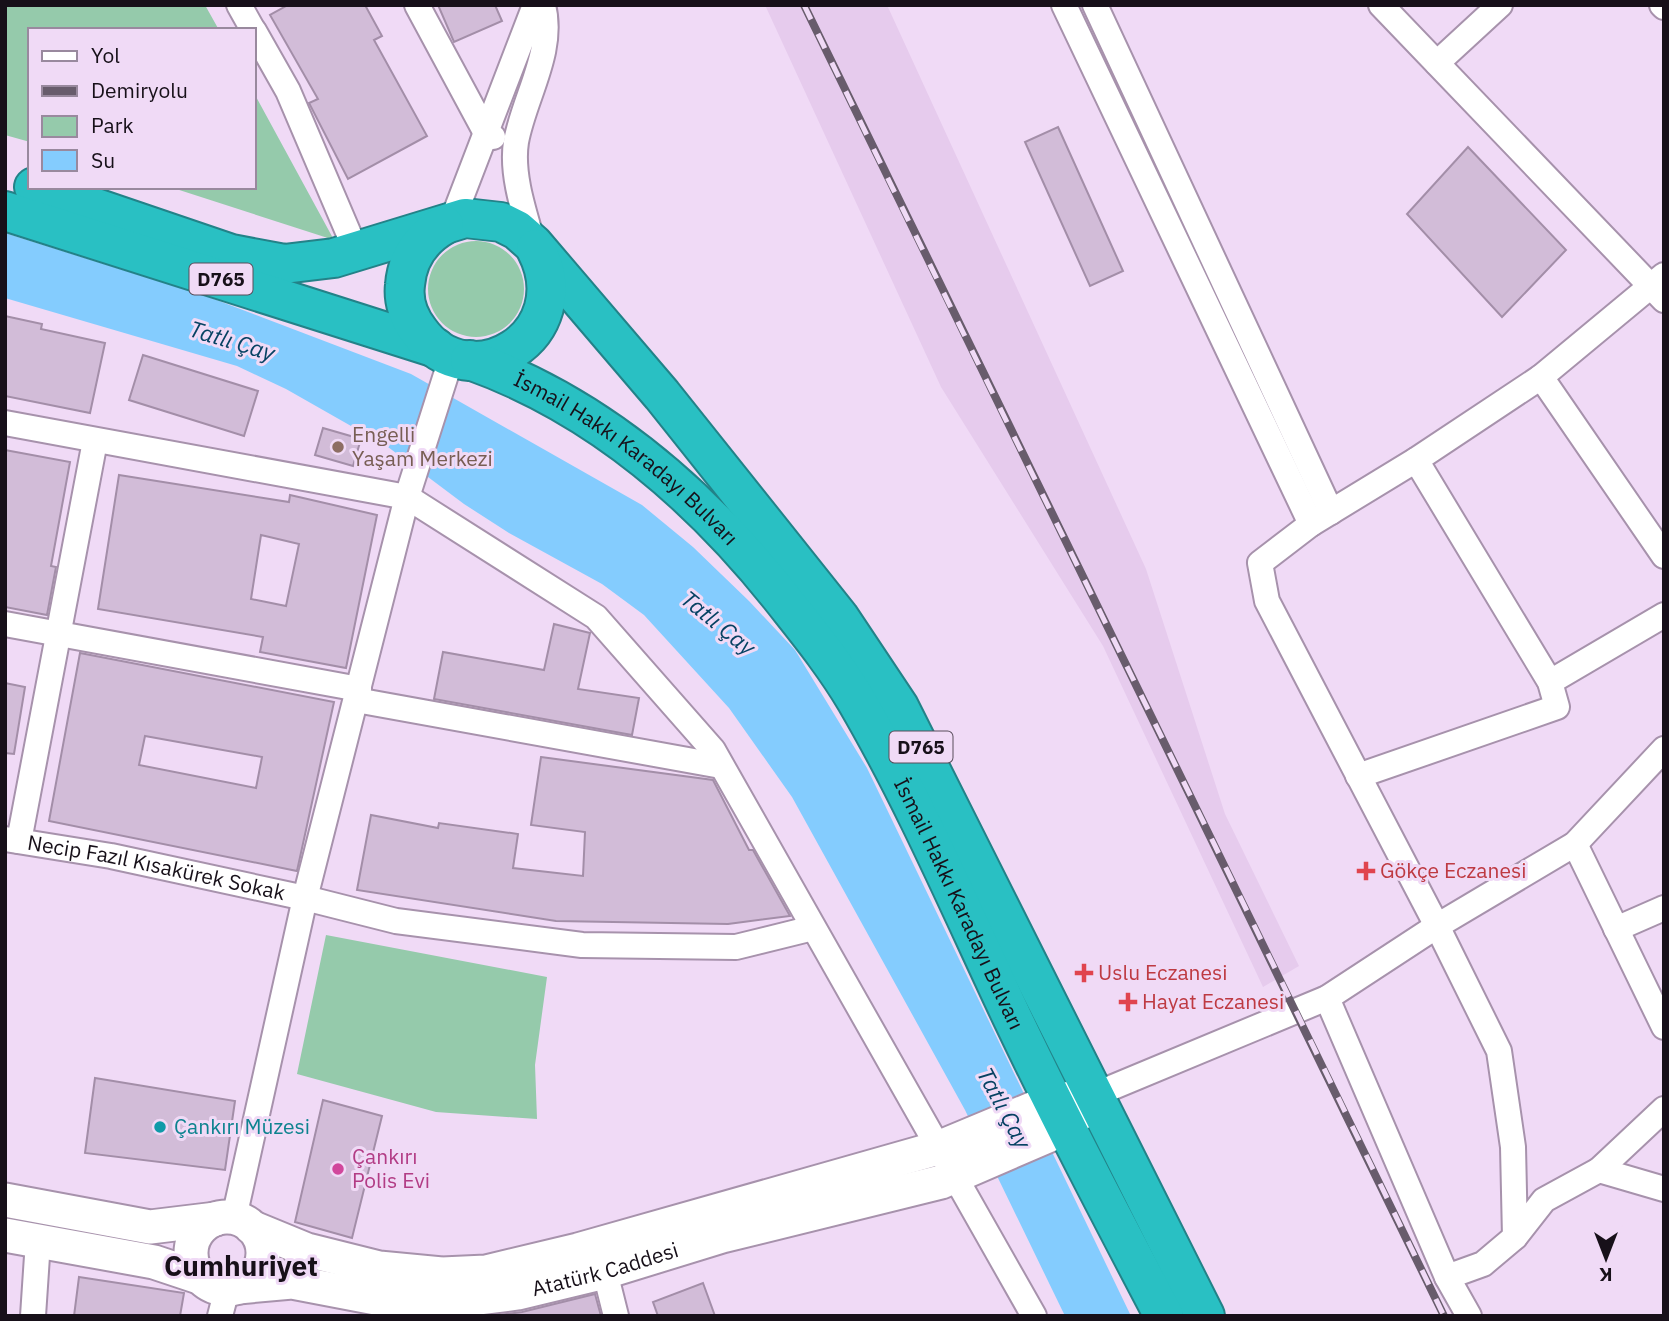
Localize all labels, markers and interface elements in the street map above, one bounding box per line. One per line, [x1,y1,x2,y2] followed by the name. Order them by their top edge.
[28,28,256,189] legend
[91,41,120,69] text: Yol
[91,76,188,104] text: Demiryolu
[91,111,134,139] text: Park
[91,146,115,174] text: Su
[190,264,252,294] road number: D765
[186,313,279,367] water label: Tatlı Çay
[509,365,745,551] street label: İsmail Hakkı Karadayı Bulvarı
[352,420,493,472] place label: Engelli Yaşam Merkezi
[330,439,346,455] marker: Engelli Yaşam Merkezi
[675,583,763,662] water label: Tatlı Çay
[890,732,953,762] road number: D765
[888,773,1031,1034] street label: İsmail Hakkı Karadayı Bulvarı
[26,828,288,906] street label: Necip Fazıl Kısakürek Sokak
[1380,856,1526,884] place label: Gökçe Eczanesi
[1358,863,1374,879] marker: Gökçe Eczanesi
[1098,958,1228,986] place label: Uslu Eczanesi
[1076,965,1092,981] marker: Uslu Eczanesi
[1142,987,1284,1015] place label: Hayat Eczanesi
[1120,994,1136,1010] marker: Hayat Eczanesi
[971,1062,1039,1154] water label: Tatlı Çay
[174,1112,310,1140] place label: Çankırı Müzesi
[152,1119,168,1135] marker: Çankırı Müzesi
[352,1142,430,1194] place label: Çankırı Polis Evi
[330,1161,346,1177] marker: Çankırı Polis Evi
[1571,1223,1641,1293] north arrow
[529,1235,682,1302] street label: Atatürk Caddesi
[164,1247,318,1284] district label: Cumhuriyet
[1599,1263,1613,1287] text: K

